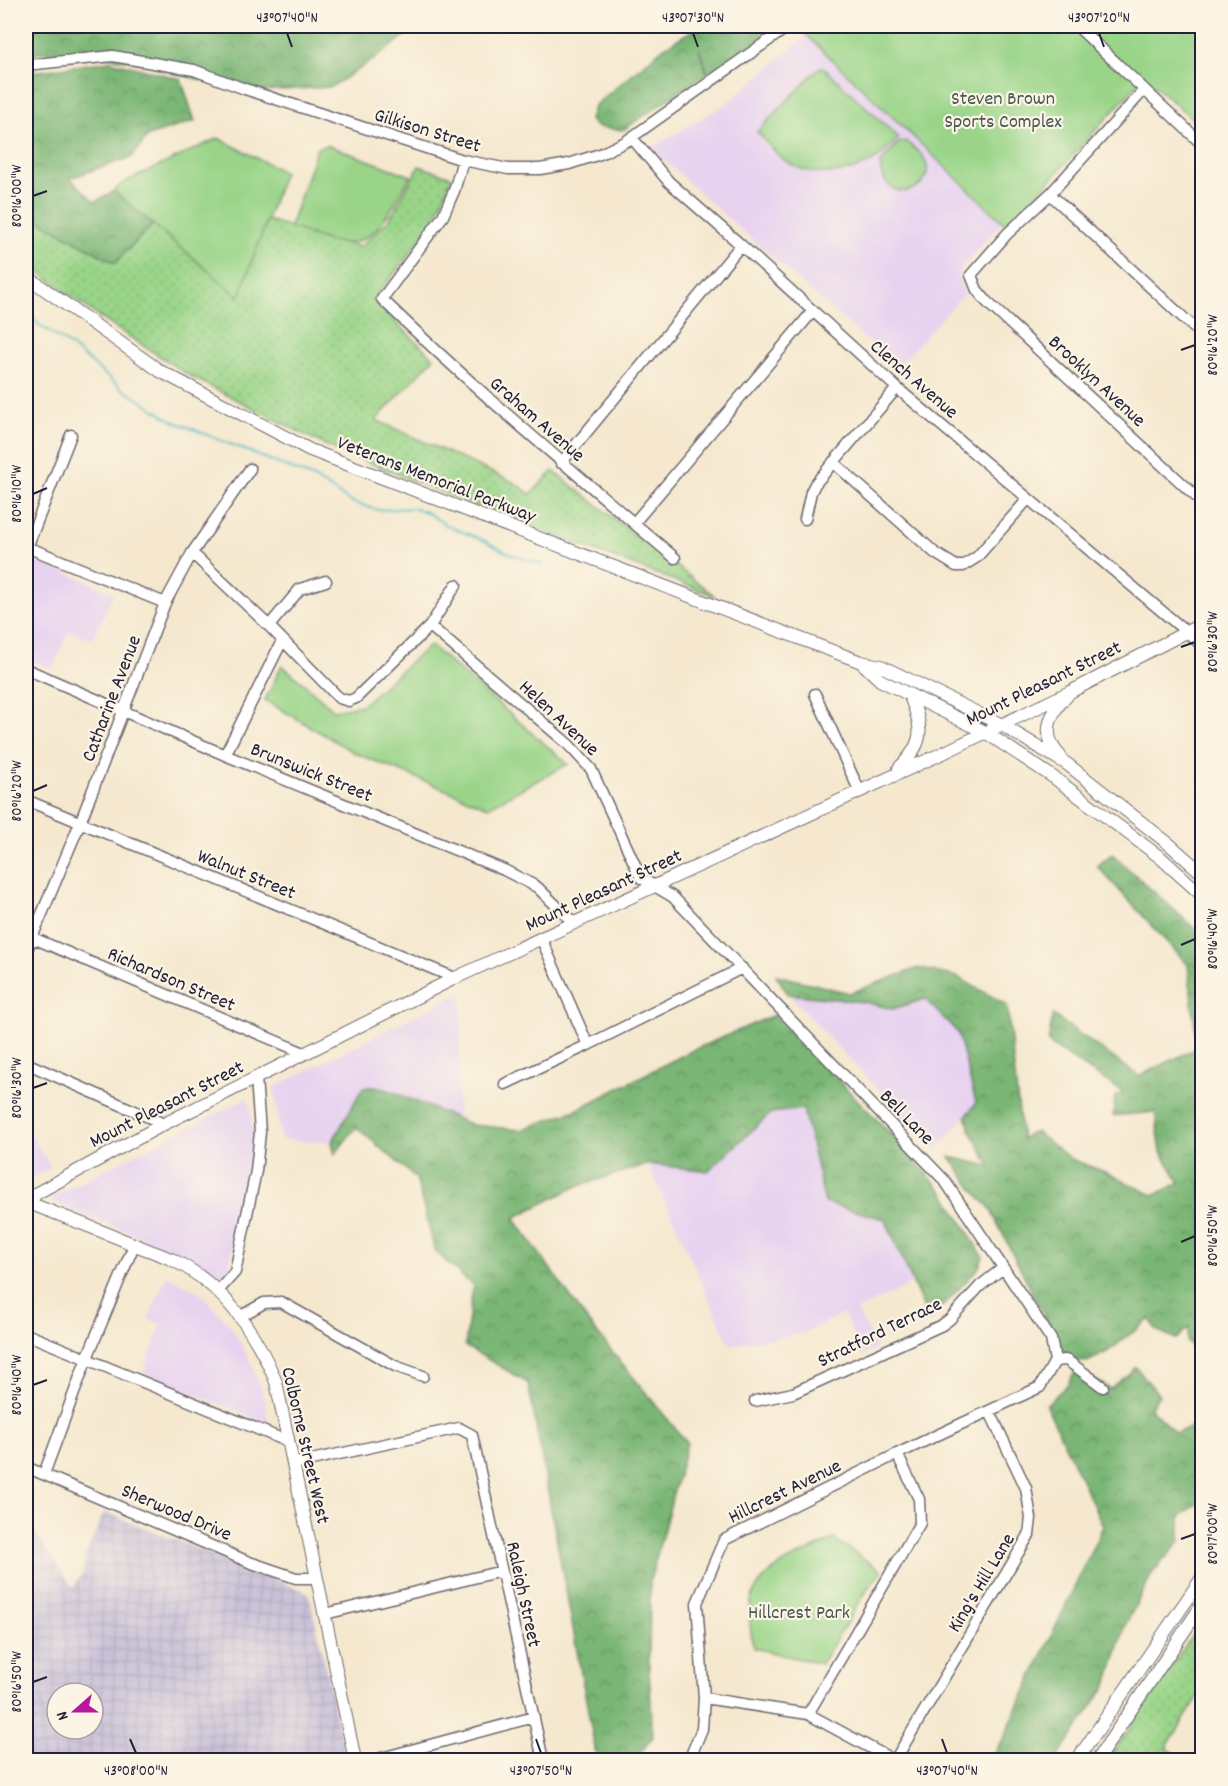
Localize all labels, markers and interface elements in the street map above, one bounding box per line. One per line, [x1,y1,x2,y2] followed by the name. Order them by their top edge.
[256,8,318,30] text: 43°07'40"N
[662,8,724,30] text: 43°07'30"N
[1068,8,1130,30] text: 43°07'20"N
[944,86,1062,137] park label: Steven Brown Sports Complex
[370,102,484,161] street label: Gilkison Street
[7,164,29,227] text: 80°16'00"W
[1203,314,1225,376] text: 80°16'20"W
[1041,330,1151,435] street label: Brooklyn Avenue
[863,334,964,427] street label: Clench Avenue
[482,371,590,470] street label: Graham Avenue
[332,430,540,532] street label: Veterans Memorial Parkway
[7,465,29,523] text: 80°16'10"W
[1203,611,1225,673] text: 80°16'30"W
[76,632,150,766] street label: Catharine Avenue
[962,635,1127,735] street label: Mount Pleasant Street
[511,674,605,764] street label: Helen Avenue
[246,737,376,811] street label: Brunswick Street
[7,760,29,822] text: 80°16'20"W
[192,843,299,908] street label: Walnut Street
[521,843,687,940] street label: Mount Pleasant Street
[1203,908,1225,969] text: 80°16'40"W
[103,941,239,1020] street label: Richardson Street
[85,1055,249,1157] street label: Mount Pleasant Street
[7,1057,29,1119] text: 80°16'30"W
[872,1084,940,1152] street label: Bell Lane
[1203,1205,1225,1267] text: 80°16'50"W
[813,1291,948,1376] street label: Stratford Terrace
[7,1354,29,1415] text: 80°16'40"W
[272,1364,336,1527] street label: Colborne Street West
[724,1453,847,1532] street label: Hillcrest Avenue
[116,1478,236,1550] street label: Sherwood Drive
[1203,1503,1225,1565] text: 80°17'00"W
[942,1528,1023,1639] street label: King's Hill Lane
[497,1539,547,1650] street label: Raleigh Street
[748,1600,850,1628] park label: Hillcrest Park
[7,1651,29,1713] text: 80°16'50"W
[45,1681,105,1741] north arrow
[51,1708,75,1723] text: N
[104,1761,168,1783] text: 43°08'00"N
[510,1761,572,1783] text: 43°07'50"N
[916,1761,978,1783] text: 43°07'40"N

